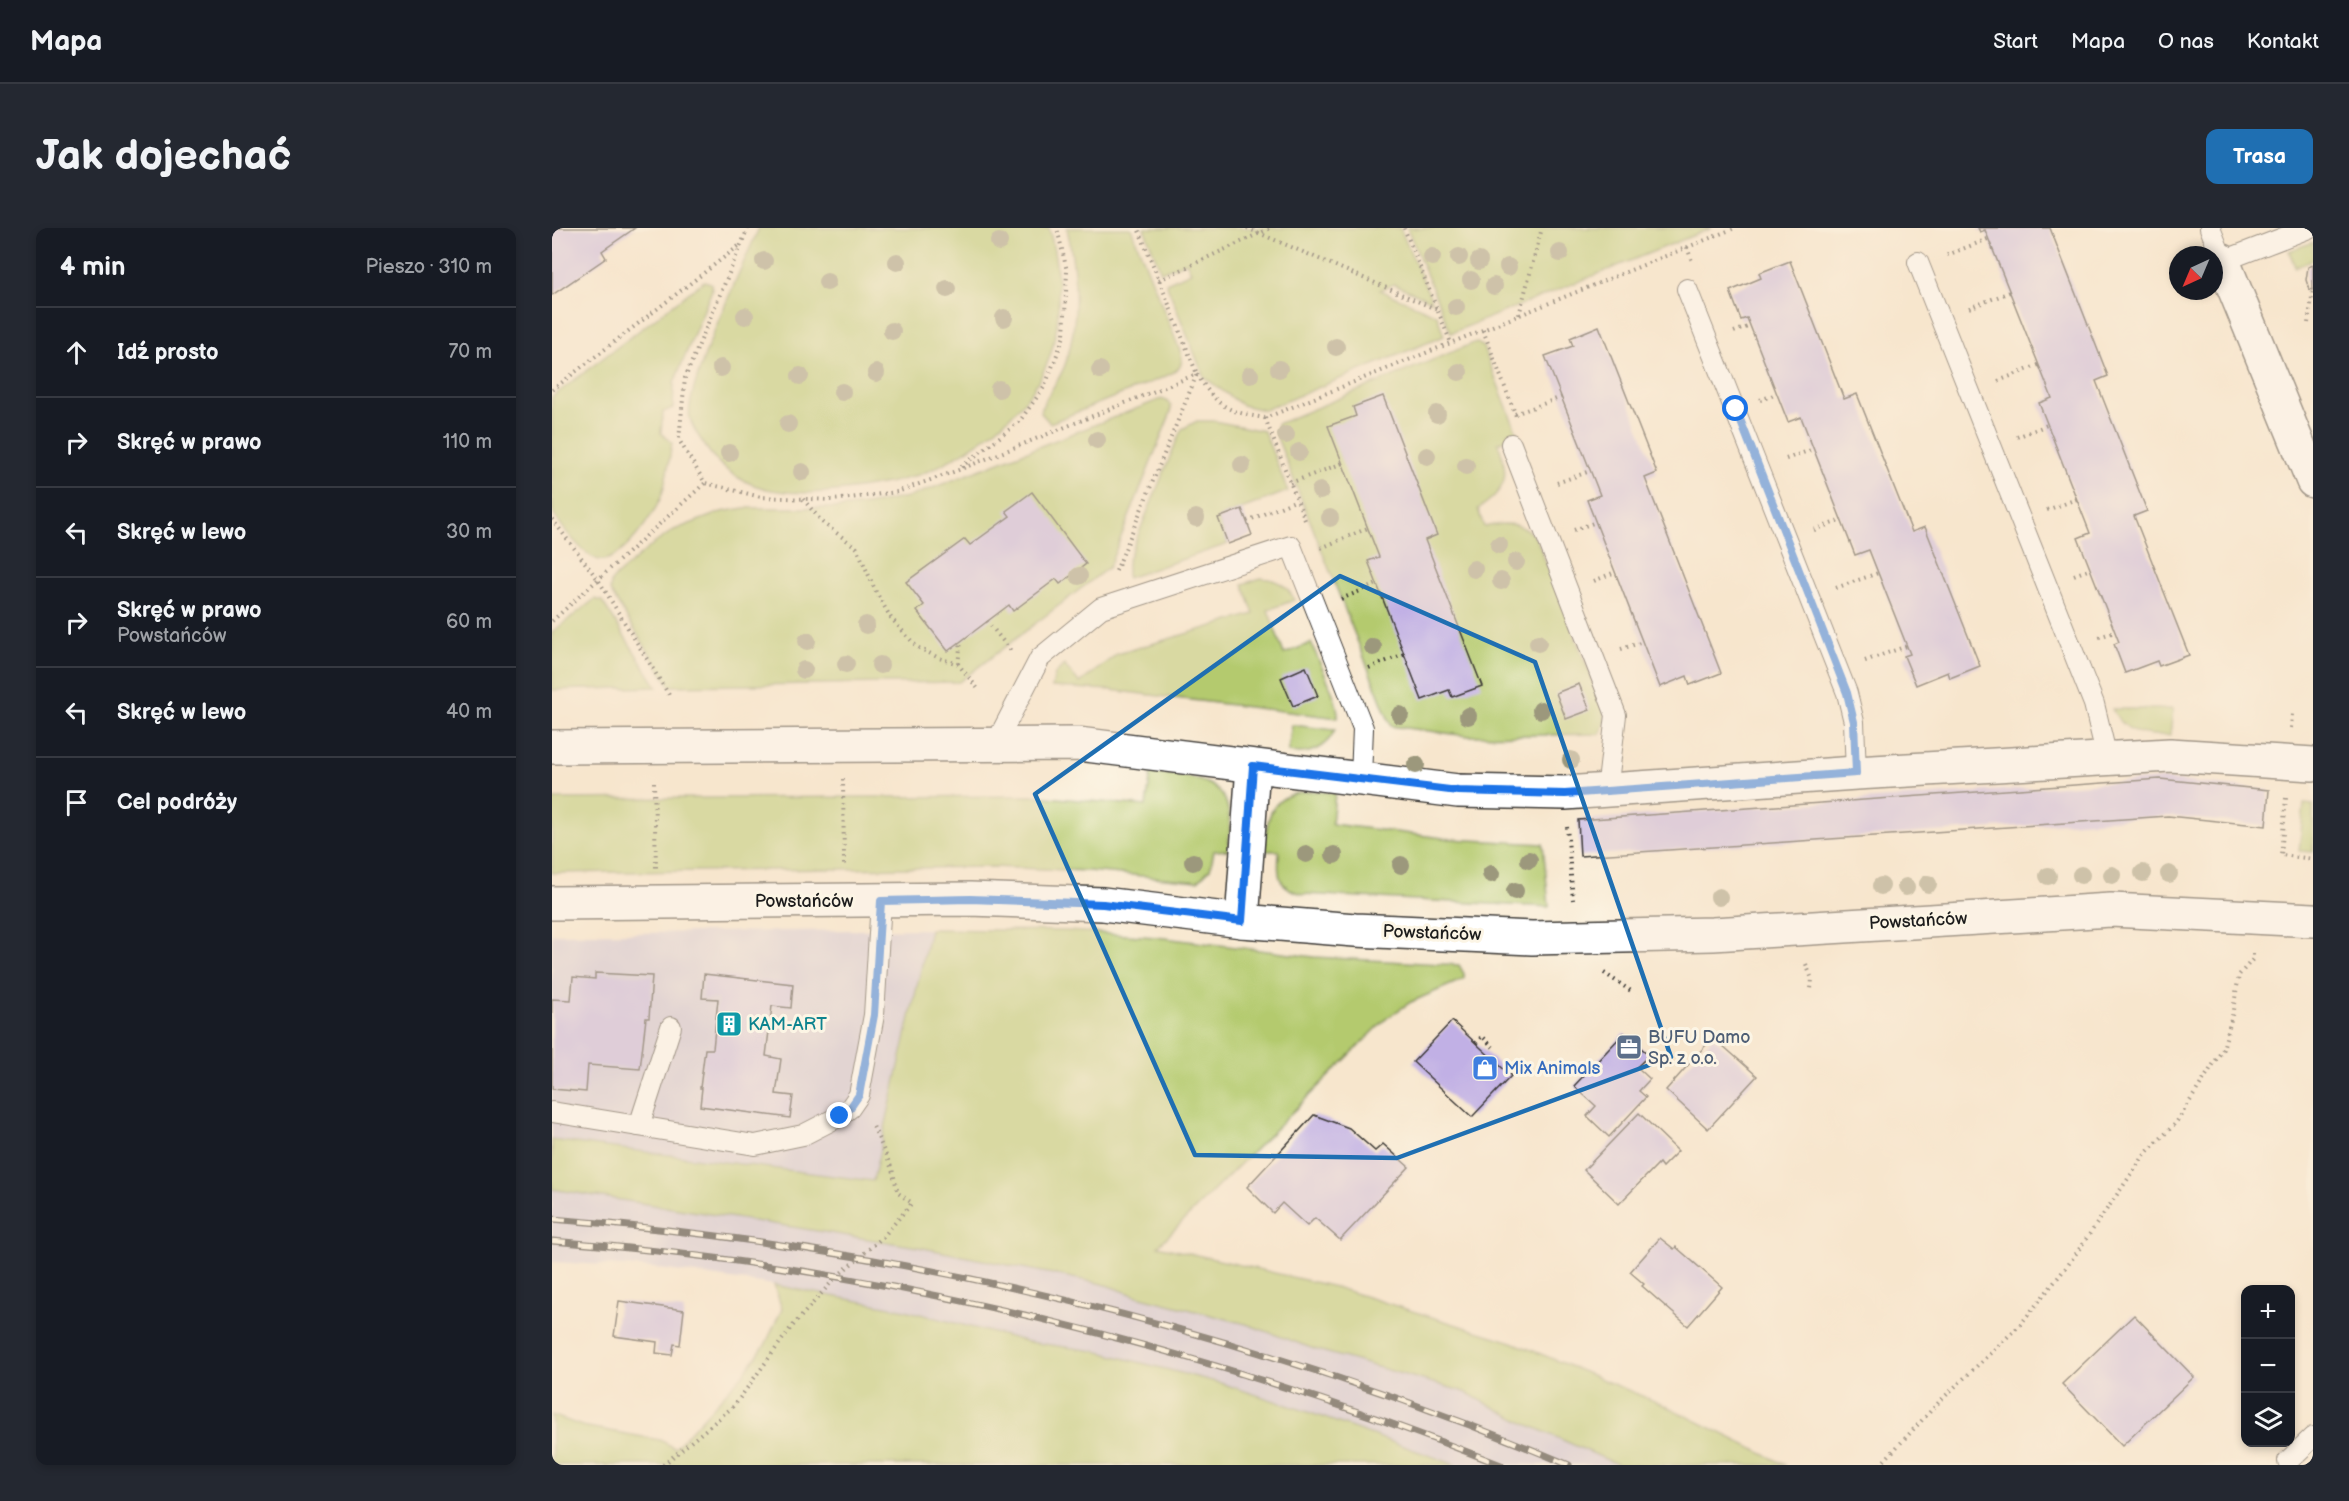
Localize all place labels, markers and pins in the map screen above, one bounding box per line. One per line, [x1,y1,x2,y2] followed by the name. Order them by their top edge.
[714,1009,744,1039] building icon: KAM-ART
[748,1014,827,1035] place label: KAM-ART
[1648,1027,1750,1069] place label: BUFU Damo Sp. z o.o.
[1614,1032,1644,1062] office icon: BUFU Damo Sp. z o.o.
[1470,1053,1500,1083] shop icon: Mix Animals
[1504,1058,1600,1079] place label: Mix Animals

